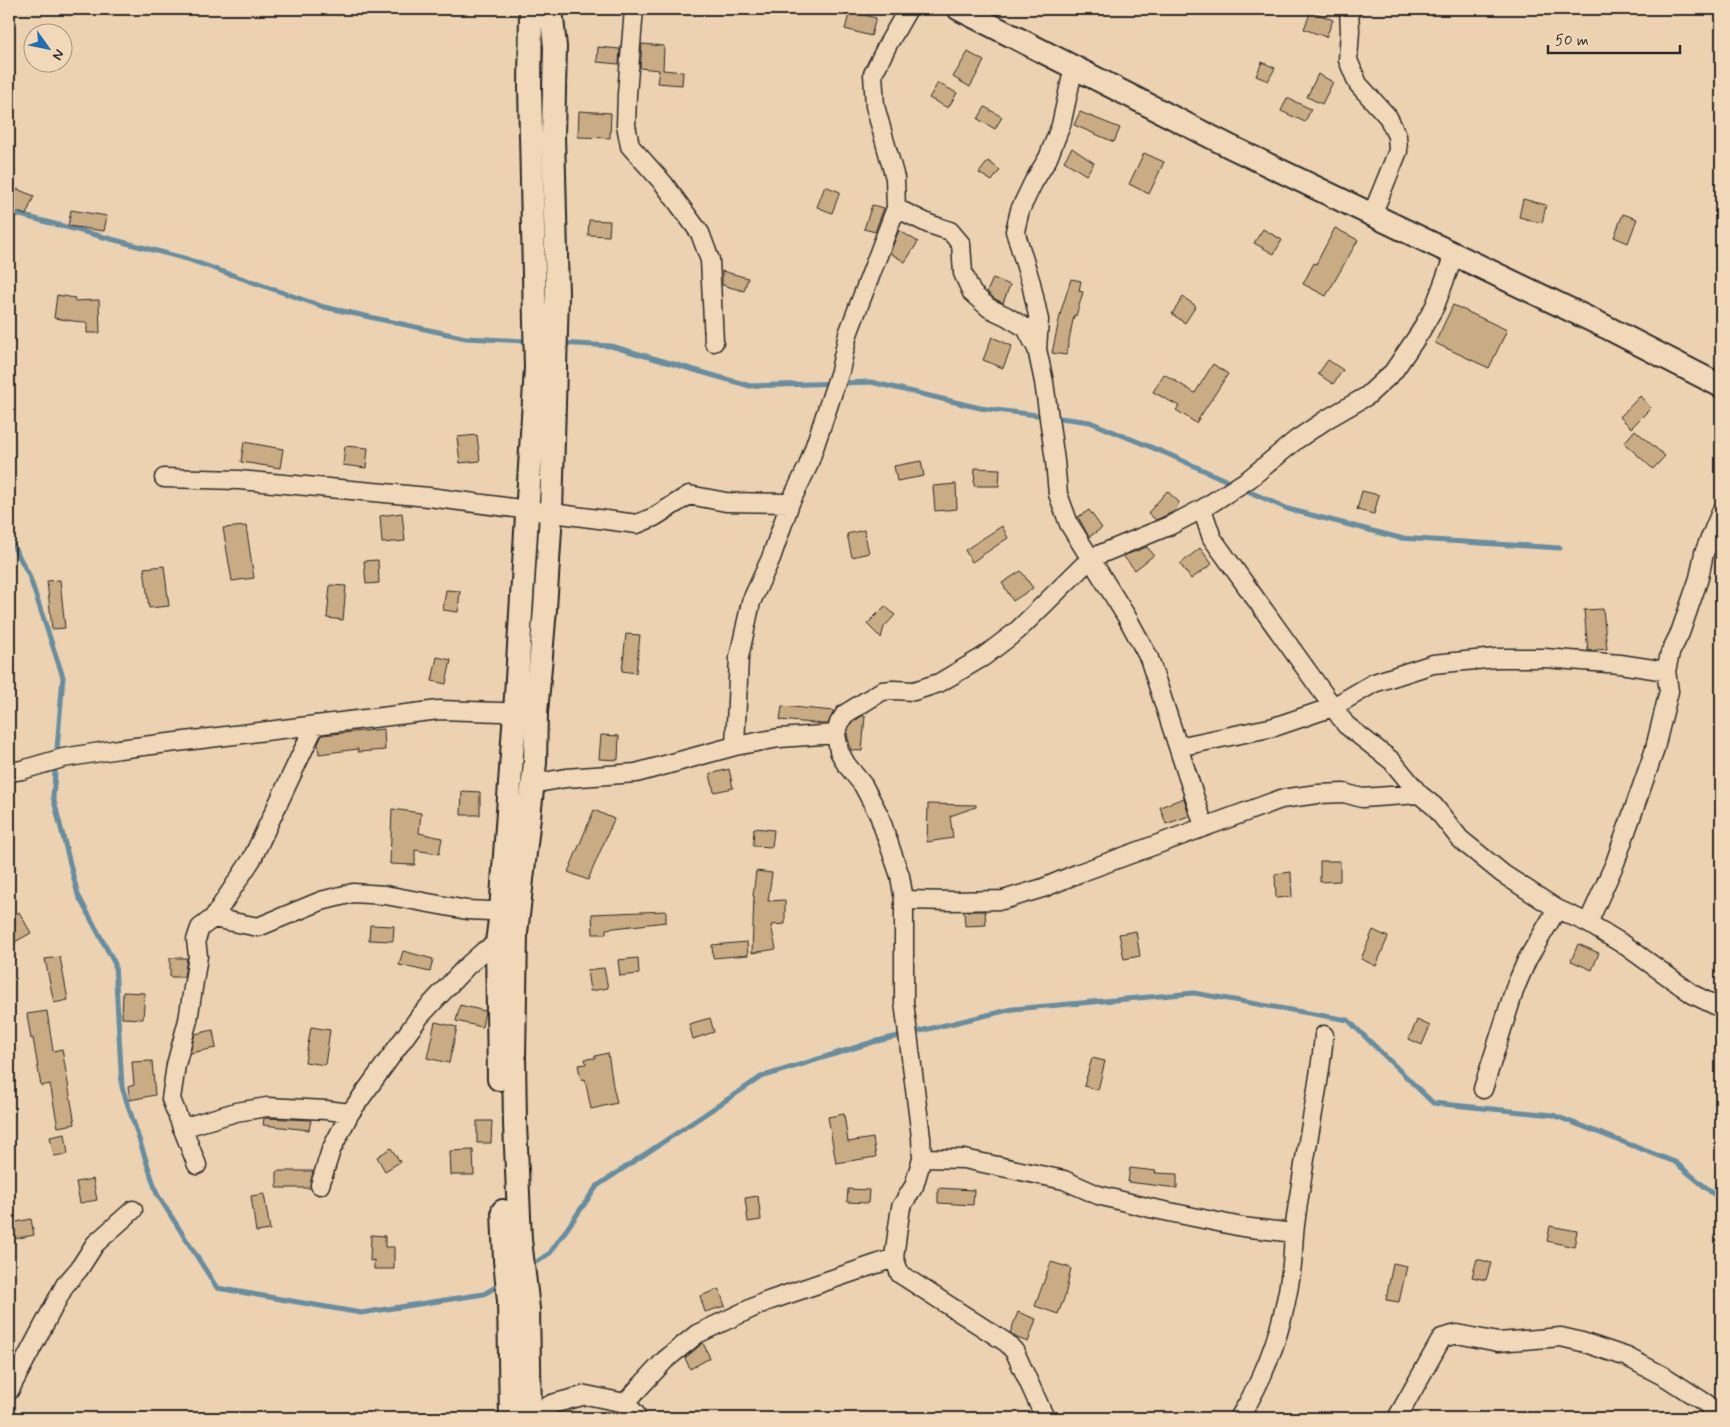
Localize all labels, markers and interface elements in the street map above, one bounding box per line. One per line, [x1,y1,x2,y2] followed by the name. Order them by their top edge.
[22,22,72,72] north arrow
[1548,22,1680,54] scale bar
[1555,31,1589,51] text: 50 m
[48,46,68,63] text: N

